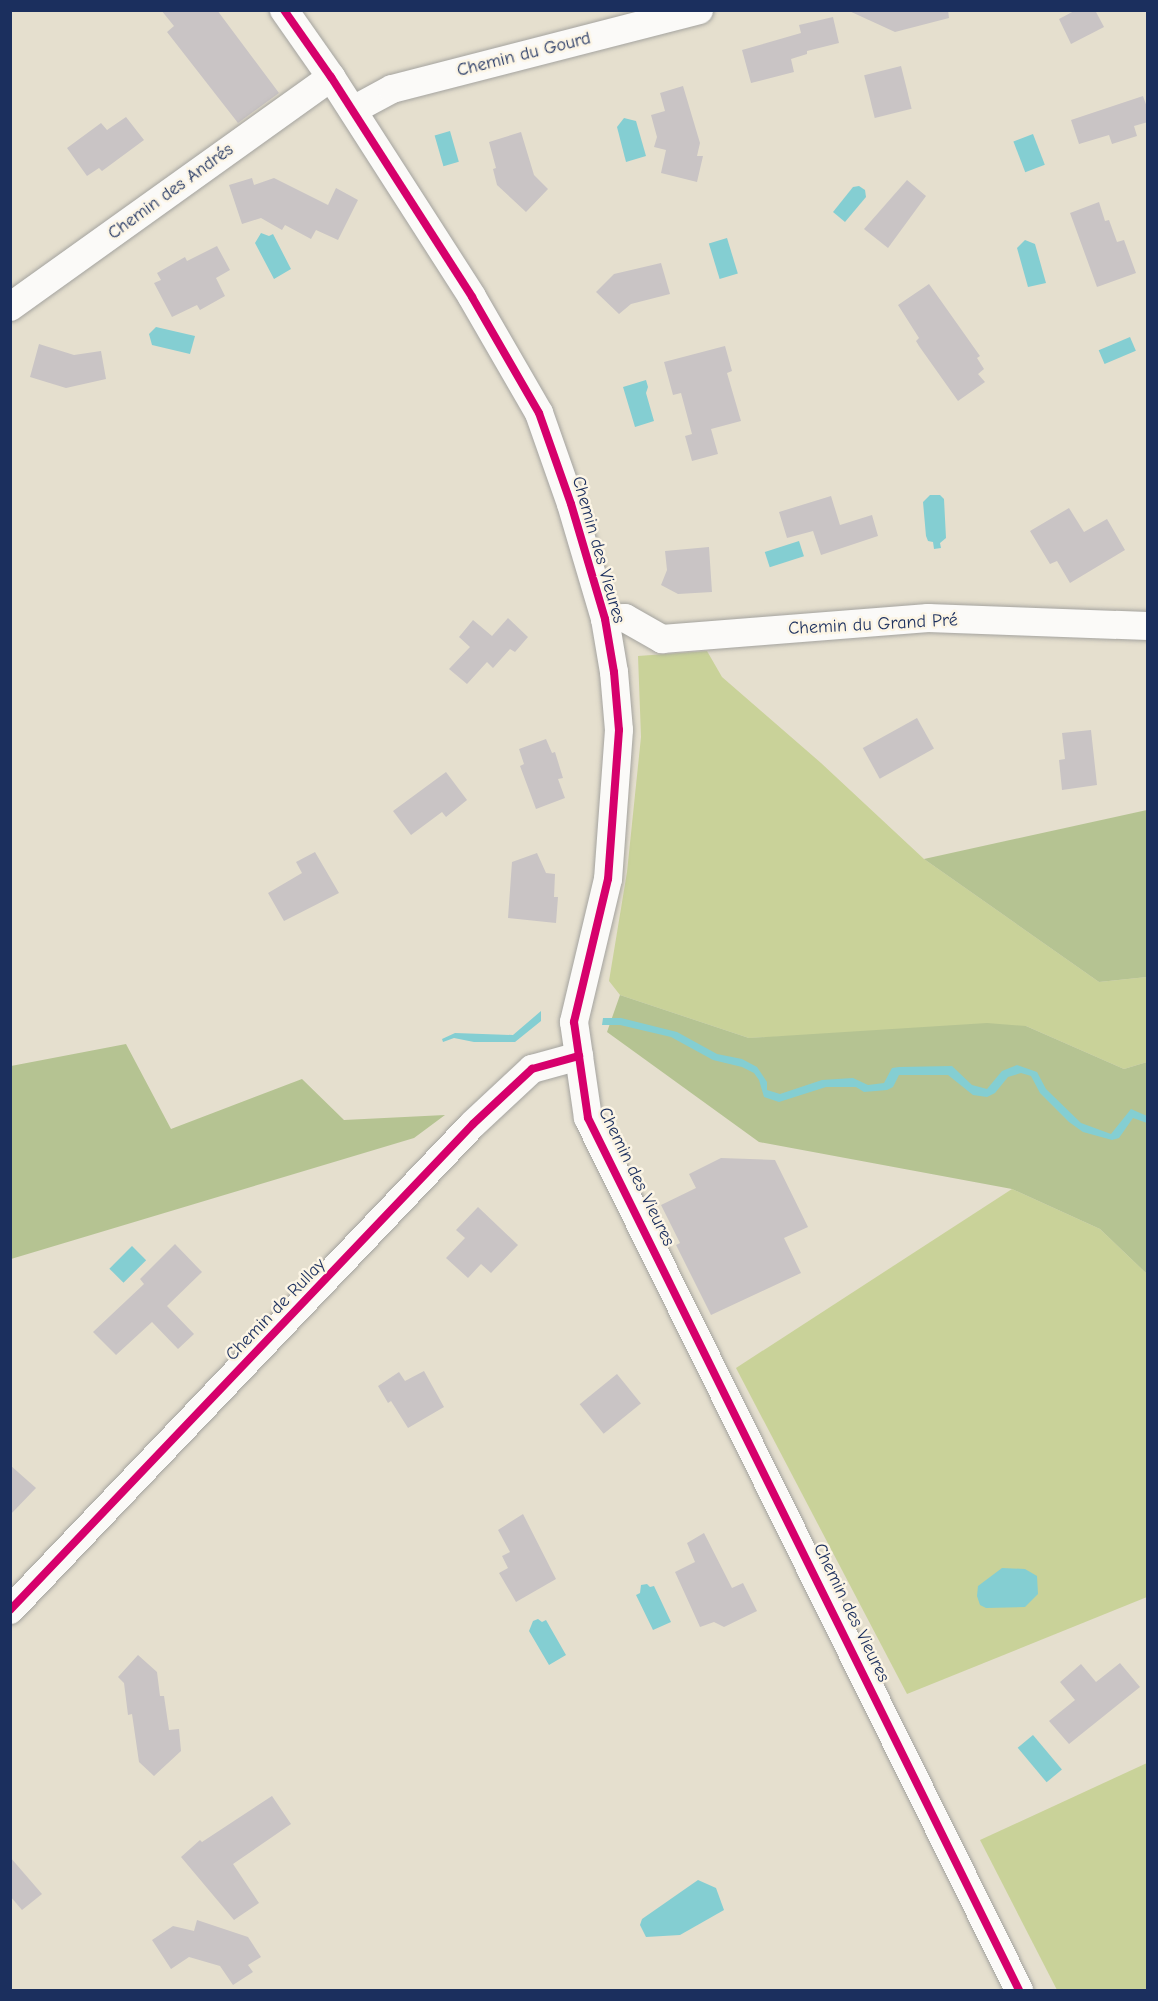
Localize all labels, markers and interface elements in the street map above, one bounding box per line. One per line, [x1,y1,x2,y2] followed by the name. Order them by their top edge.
[455,28,593,82] street label: Chemin du Gourd
[104,139,238,245] street label: Chemin des Andrés
[567,474,629,626] street label: Chemin des Vieures
[788,610,958,640] street label: Chemin du Grand Pré
[593,1104,679,1250] street label: Chemin des Vieures
[222,1254,330,1366] street label: Chemin de Rullay
[808,1540,894,1686] street label: Chemin des Vieures

